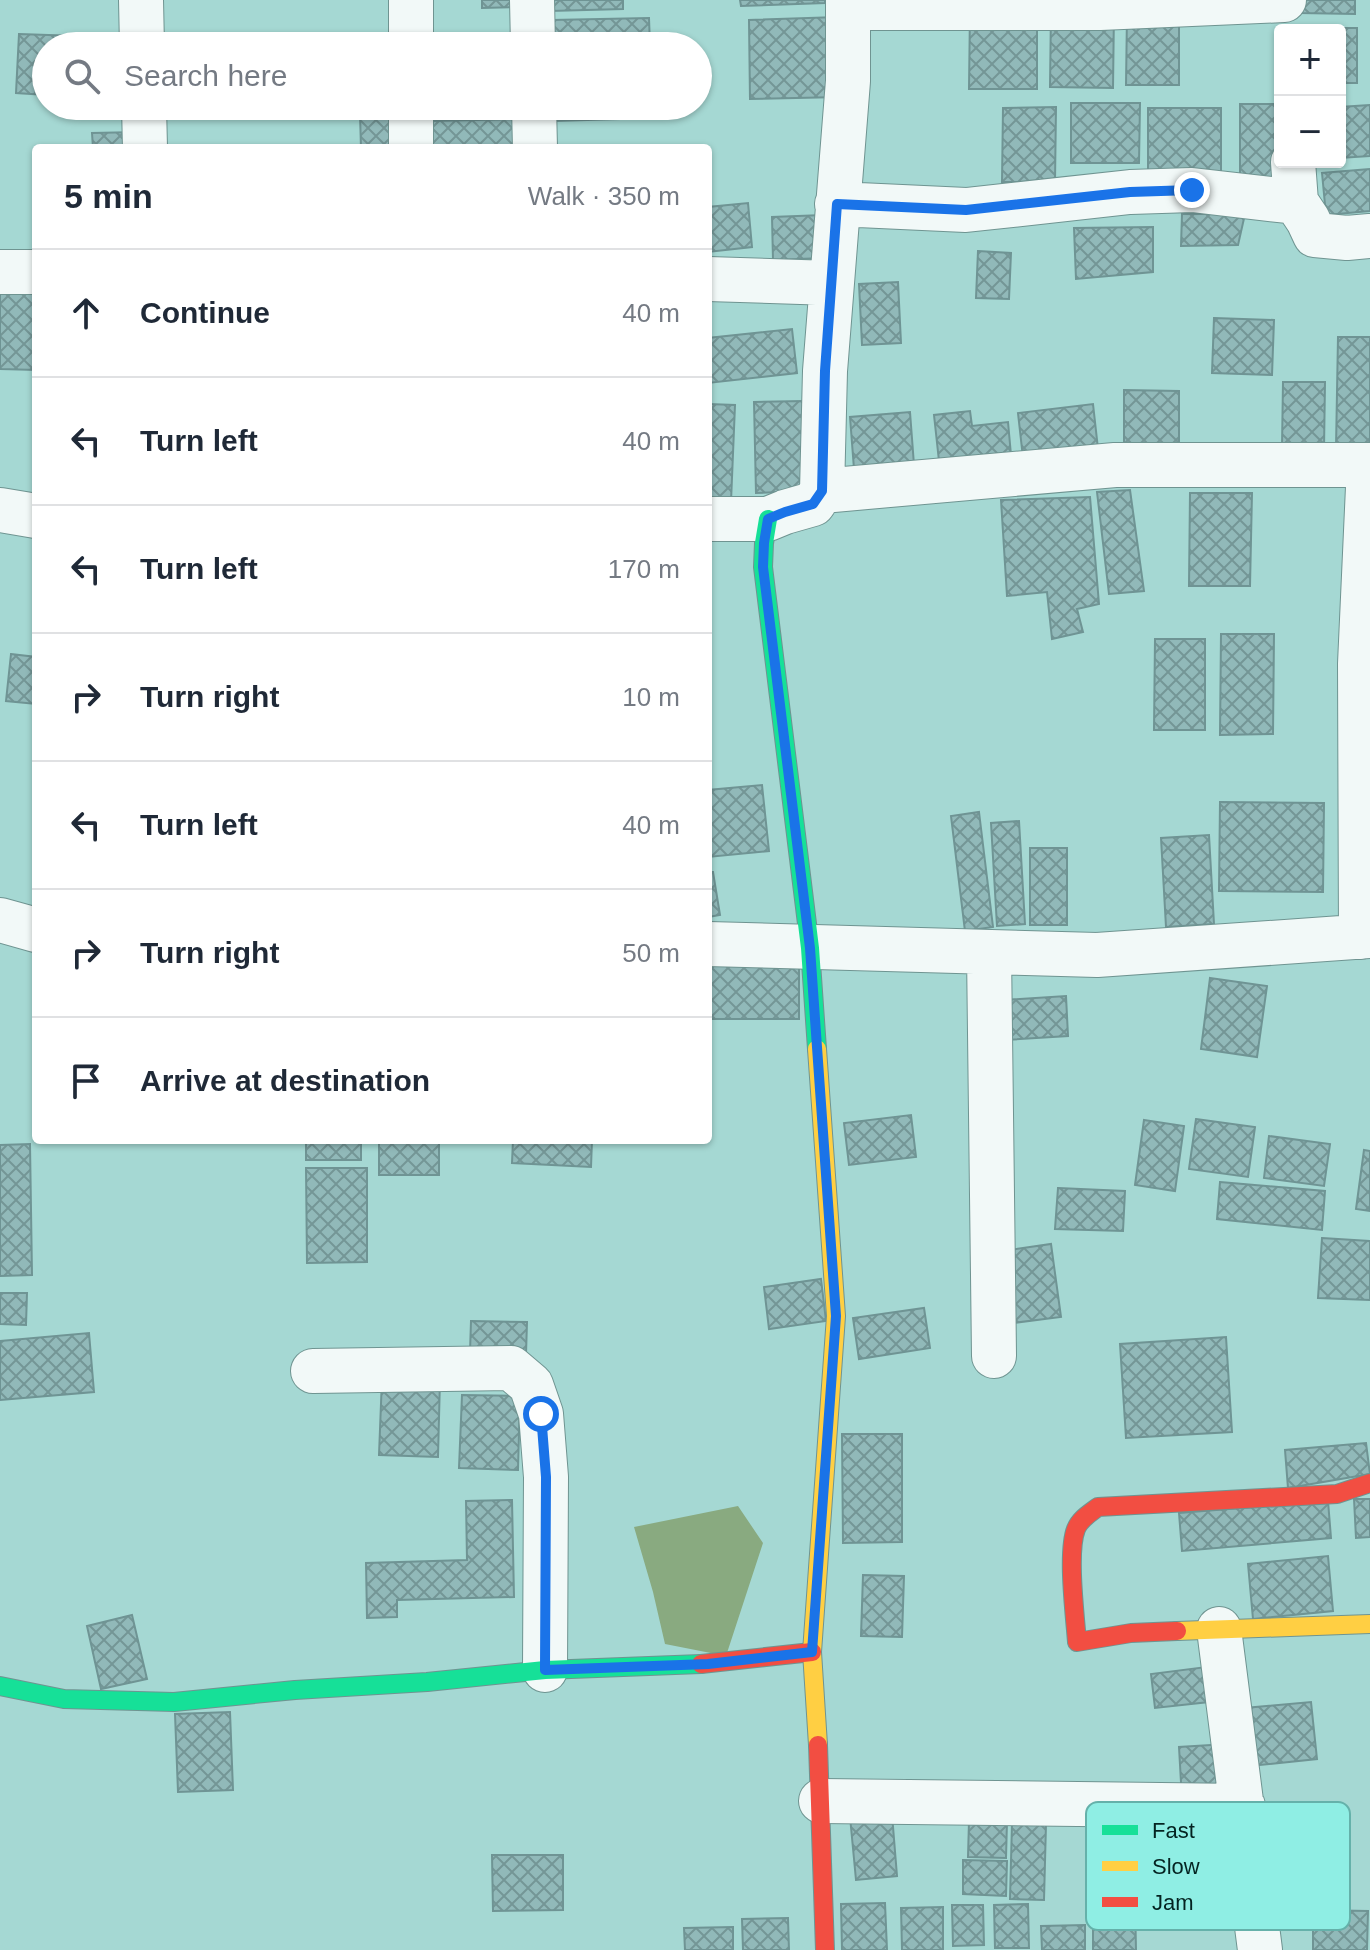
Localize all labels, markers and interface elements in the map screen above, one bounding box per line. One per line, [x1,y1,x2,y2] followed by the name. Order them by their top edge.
[1274,24,1346,168] map controls
[1274,24,1346,96] button: +
[32,32,712,120] search box
[60,54,104,98] icon: search
[124,59,287,92] text: Search here
[1274,96,1346,168] button: −
[1174,172,1210,208] route end
[64,177,153,215] text: 5 min
[528,181,680,211] text: Walk · 350 m
[64,291,108,335] icon: ahead
[140,296,270,329] text: Continue
[622,298,680,328] text: 40 m
[64,419,108,463] icon: left
[140,424,258,457] text: Turn left
[622,426,680,456] text: 40 m
[64,547,108,591] icon: left
[140,552,258,585] text: Turn left
[608,554,680,584] text: 170 m
[64,675,108,719] icon: right
[140,680,279,713] text: Turn right
[622,682,680,712] text: 10 m
[64,803,108,847] icon: left
[140,808,258,841] text: Turn left
[622,810,680,840] text: 40 m
[64,931,108,975] icon: right
[140,936,279,969] text: Turn right
[622,938,680,968] text: 50 m
[64,1059,108,1103] icon: arrive
[140,1064,430,1097] text: Arrive at destination
[523,1396,559,1432] route start
[1086,1802,1350,1930] legend
[1152,1818,1195,1843] text: Fast
[1152,1854,1200,1879] text: Slow
[1152,1890,1194,1915] text: Jam

